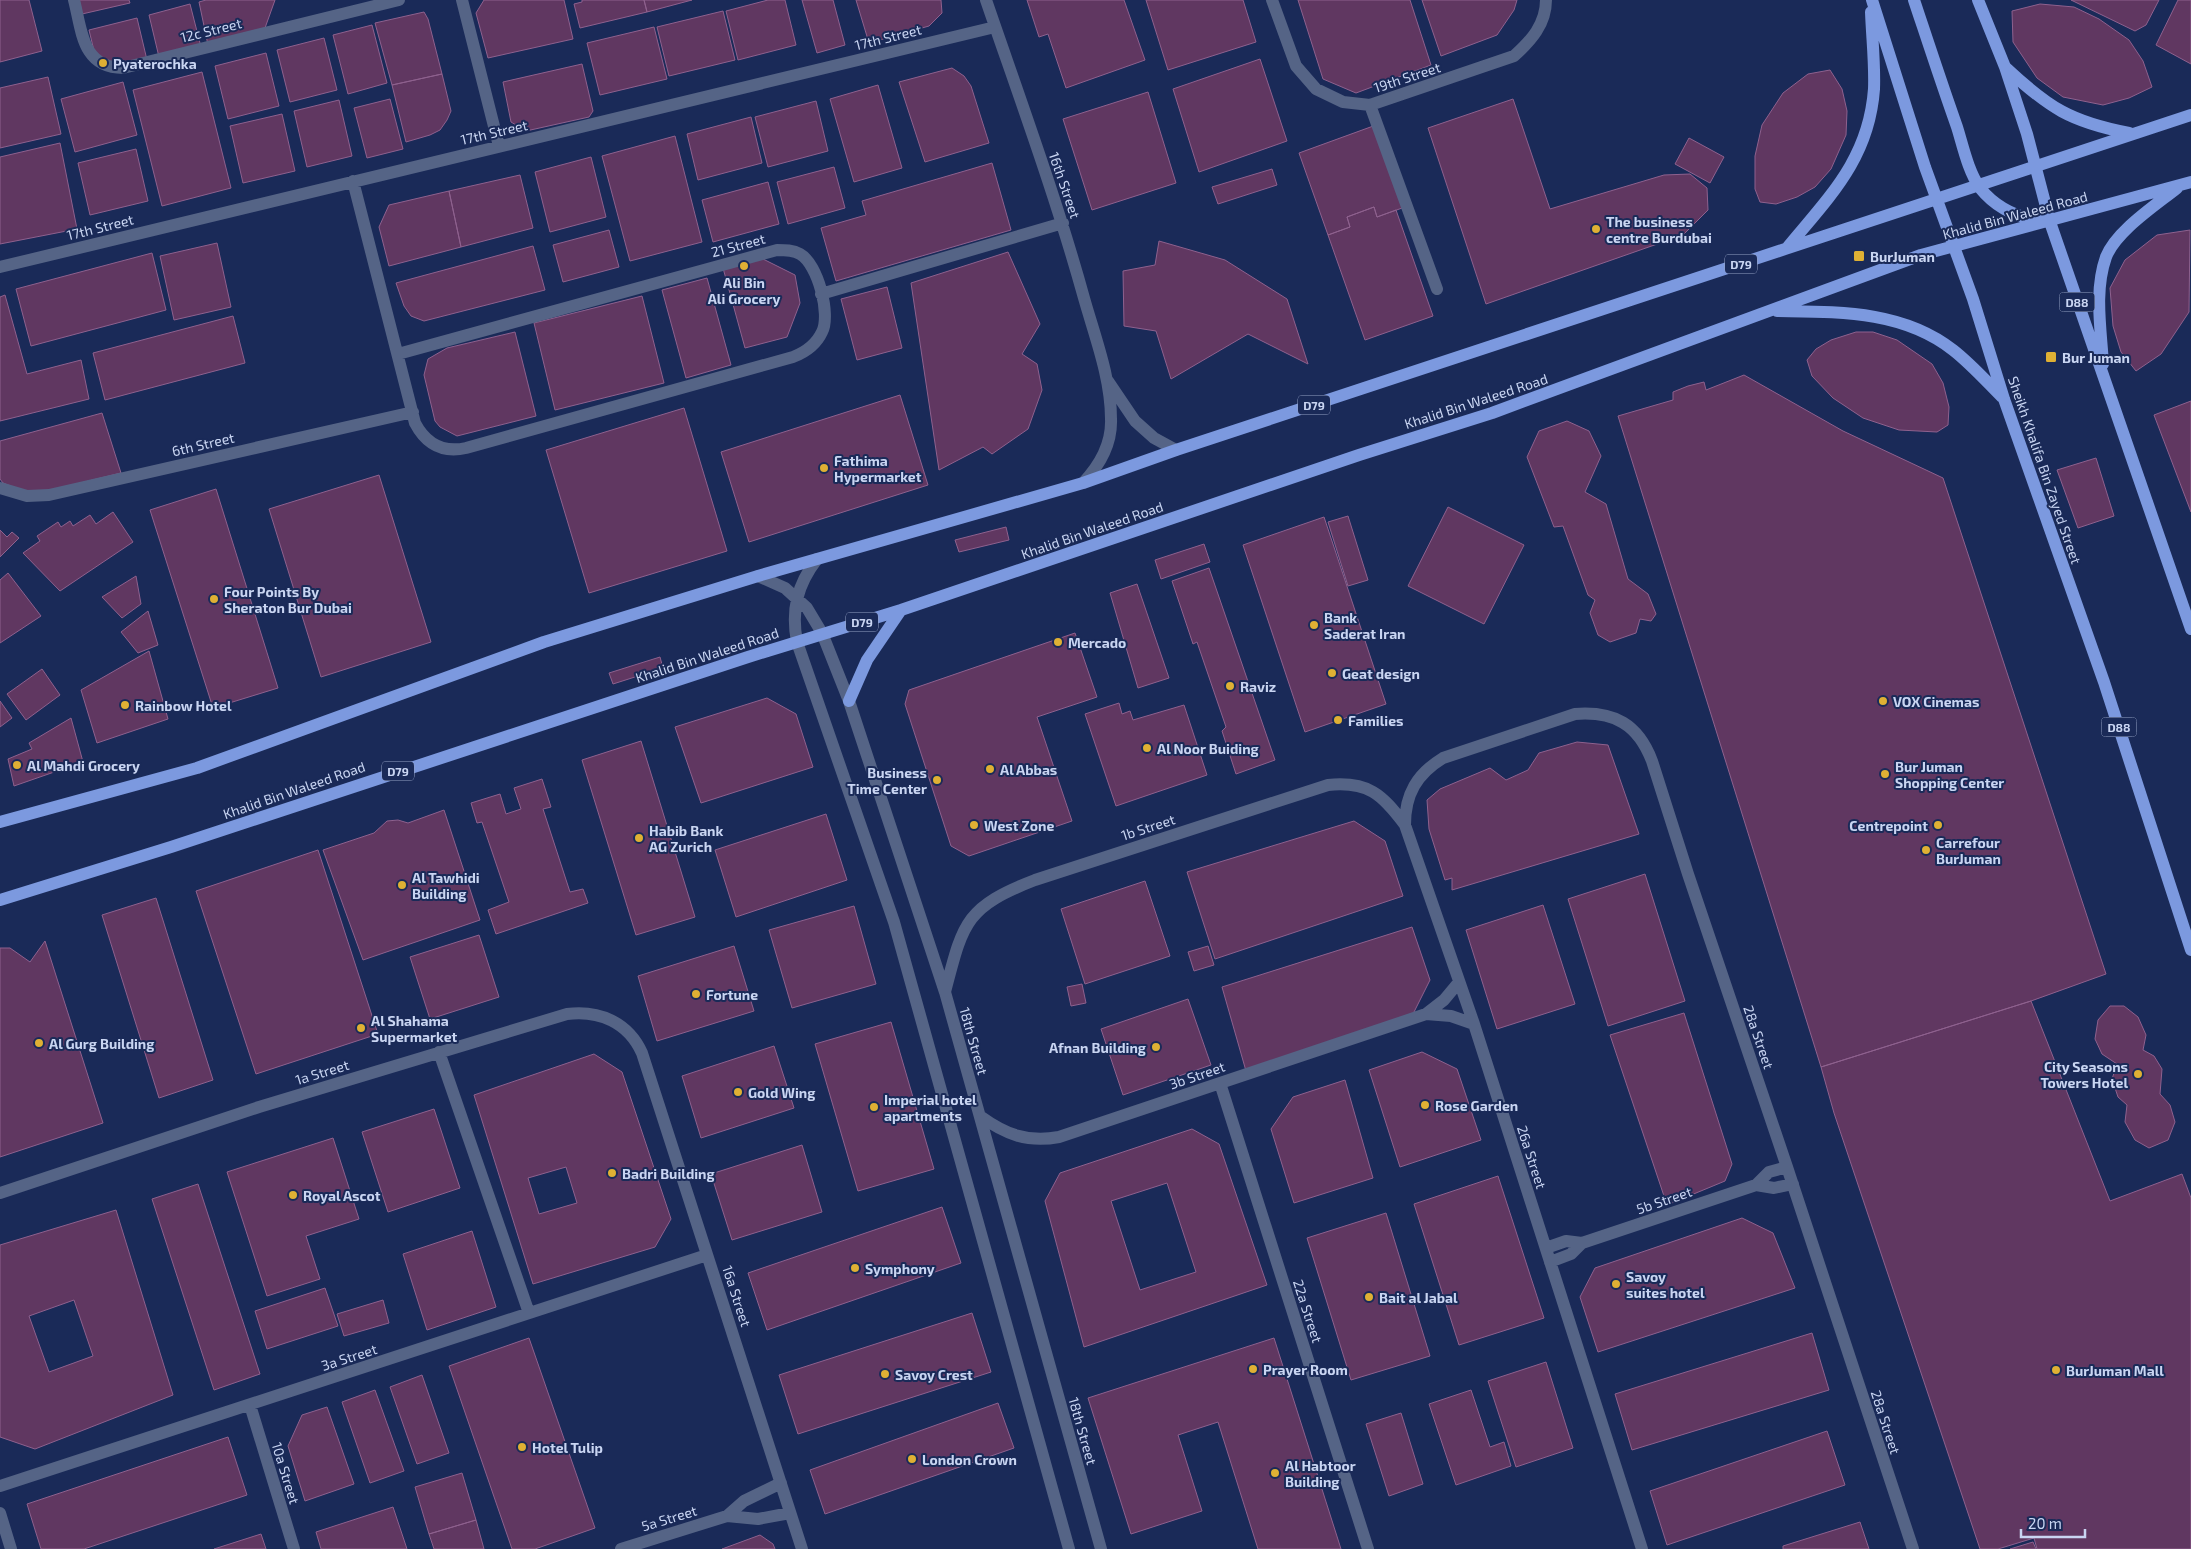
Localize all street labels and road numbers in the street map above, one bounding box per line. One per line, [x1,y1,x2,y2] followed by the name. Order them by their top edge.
[179,14,243,46] street label: 12c Street
[853,20,923,54] street label: 17th Street
[1372,58,1442,96] street label: 19th Street
[459,116,529,148] street label: 17th Street
[1046,150,1084,220] street label: 16th Street
[1941,187,2089,243] street label: Khalid Bin Waleed Road
[65,210,135,244] street label: 17th Street
[709,230,767,260] street label: 21 Street
[1725,254,1757,274] road number: D79
[2060,292,2094,312] road number: D88
[1402,370,1550,432] street label: Khalid Bin Waleed Road
[2005,374,2085,566] street label: Sheikh Khalifa Bin Zayed Street
[1298,396,1330,414] road number: D79
[170,429,236,459] street label: 6th Street
[1019,498,1165,562] street label: Khalid Bin Waleed Road
[846,612,878,632] road number: D79
[633,624,781,686] street label: Khalid Bin Waleed Road
[2102,718,2136,736] road number: D88
[221,758,367,822] street label: Khalid Bin Waleed Road
[382,761,414,780] road number: D79
[1119,810,1177,844] street label: 1b Street
[1740,1003,1778,1071] street label: 28a Street
[956,1005,992,1077] street label: 18th Street
[293,1056,351,1088] street label: 1a Street
[1167,1058,1227,1092] street label: 3b Street
[1514,1123,1550,1191] street label: 26a Street
[1634,1183,1694,1217] street label: 5b Street
[719,1263,755,1329] street label: 16a Street
[1290,1277,1326,1345] street label: 22a Street
[319,1340,379,1374] street label: 3a Street
[1868,1388,1904,1456] street label: 28a Street
[1065,1395,1101,1467] street label: 18th Street
[269,1440,303,1506] street label: 10a Street
[639,1502,699,1534] street label: 5a Street

